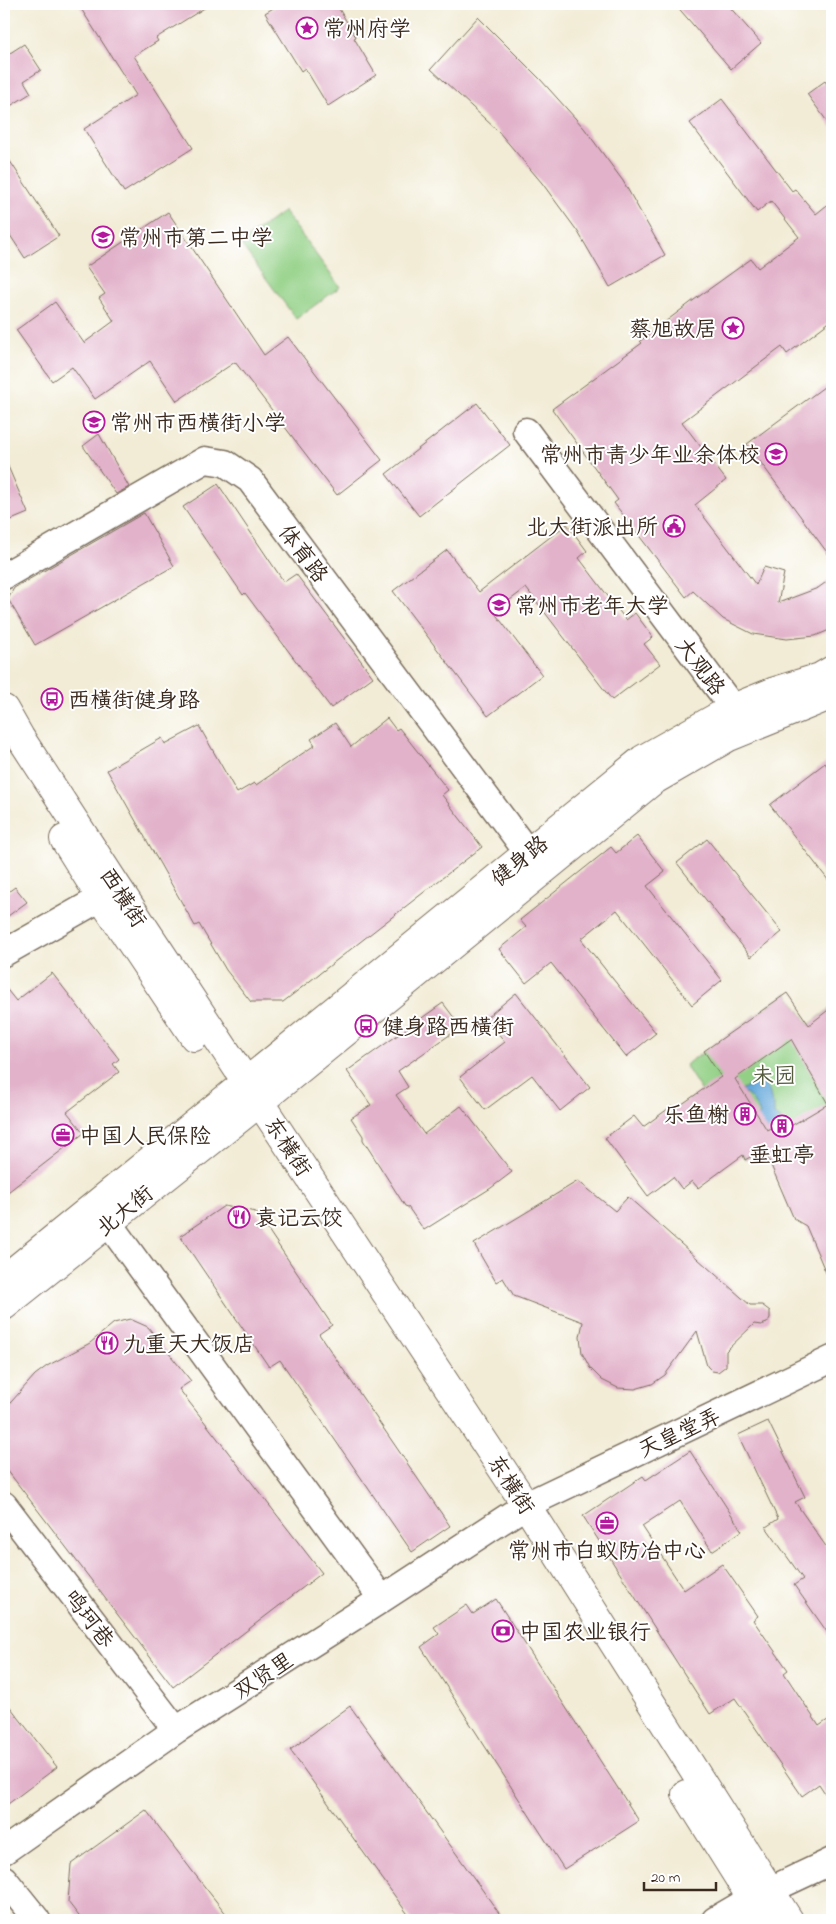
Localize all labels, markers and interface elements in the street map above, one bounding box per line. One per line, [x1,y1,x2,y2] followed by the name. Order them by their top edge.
[323,15,411,47] place label: 常州府学
[295,16,319,40] place icon: 常州府学
[119,224,273,256] place label: 常州市第二中学
[91,225,115,249] school or university icon: 常州市第二中学
[629,315,717,347] place label: 蔡旭故居
[721,316,745,340] place icon: 蔡旭故居
[110,409,286,441] place label: 常州市西横街小学
[82,410,106,434] school or university icon: 常州市西横街小学
[540,441,760,473] place label: 常州市青少年业余体校
[764,442,788,466] school or university icon: 常州市青少年业余体校
[526,513,658,545] place label: 北大街派出所
[662,514,686,538] public building icon: 北大街派出所
[269,519,334,591] street label: 体育路
[515,592,669,624] place label: 常州市老年大学
[487,593,511,617] school or university icon: 常州市老年大学
[666,632,731,704] street label: 大观路
[68,686,200,718] place label: 西横街健身路
[40,687,64,711] bus stop icon: 西横街健身路
[485,829,557,896] street label: 健身路
[90,862,153,935] street label: 西横街
[382,1013,514,1045] place label: 健身路西横街
[354,1014,378,1038] bus stop icon: 健身路西横街
[752,1062,796,1094] park label: 未园
[663,1101,729,1133] place label: 乐鱼榭
[733,1102,757,1126] building icon: 乐鱼榭
[255,1111,318,1184] street label: 东横街
[770,1114,794,1138] building icon: 垂虹亭
[79,1122,211,1154] place label: 中国人民保险
[51,1123,75,1147] office icon: 中国人民保险
[749,1141,815,1173] place label: 垂虹亭
[90,1179,162,1246] street label: 北大街
[255,1204,343,1236] place label: 袁记云饺
[227,1205,251,1229] restaurant icon: 袁记云饺
[123,1330,255,1362] place label: 九重天大饭店
[95,1331,119,1355] restaurant icon: 九重天大饭店
[634,1402,727,1468] street label: 天皇堂弄
[478,1449,541,1522] street label: 东横街
[595,1511,619,1535] office icon: 常州市白蚁防冶中心
[508,1537,706,1569] place label: 常州市白蚁防冶中心
[55,1584,120,1656] street label: 鸣珂巷
[519,1618,651,1650] place label: 中国农业银行
[491,1619,515,1643] bank icon: 中国农业银行
[228,1646,301,1709] street label: 双贤里
[644,1859,716,1891] scale bar
[651,1867,681,1889] text: 20 m

